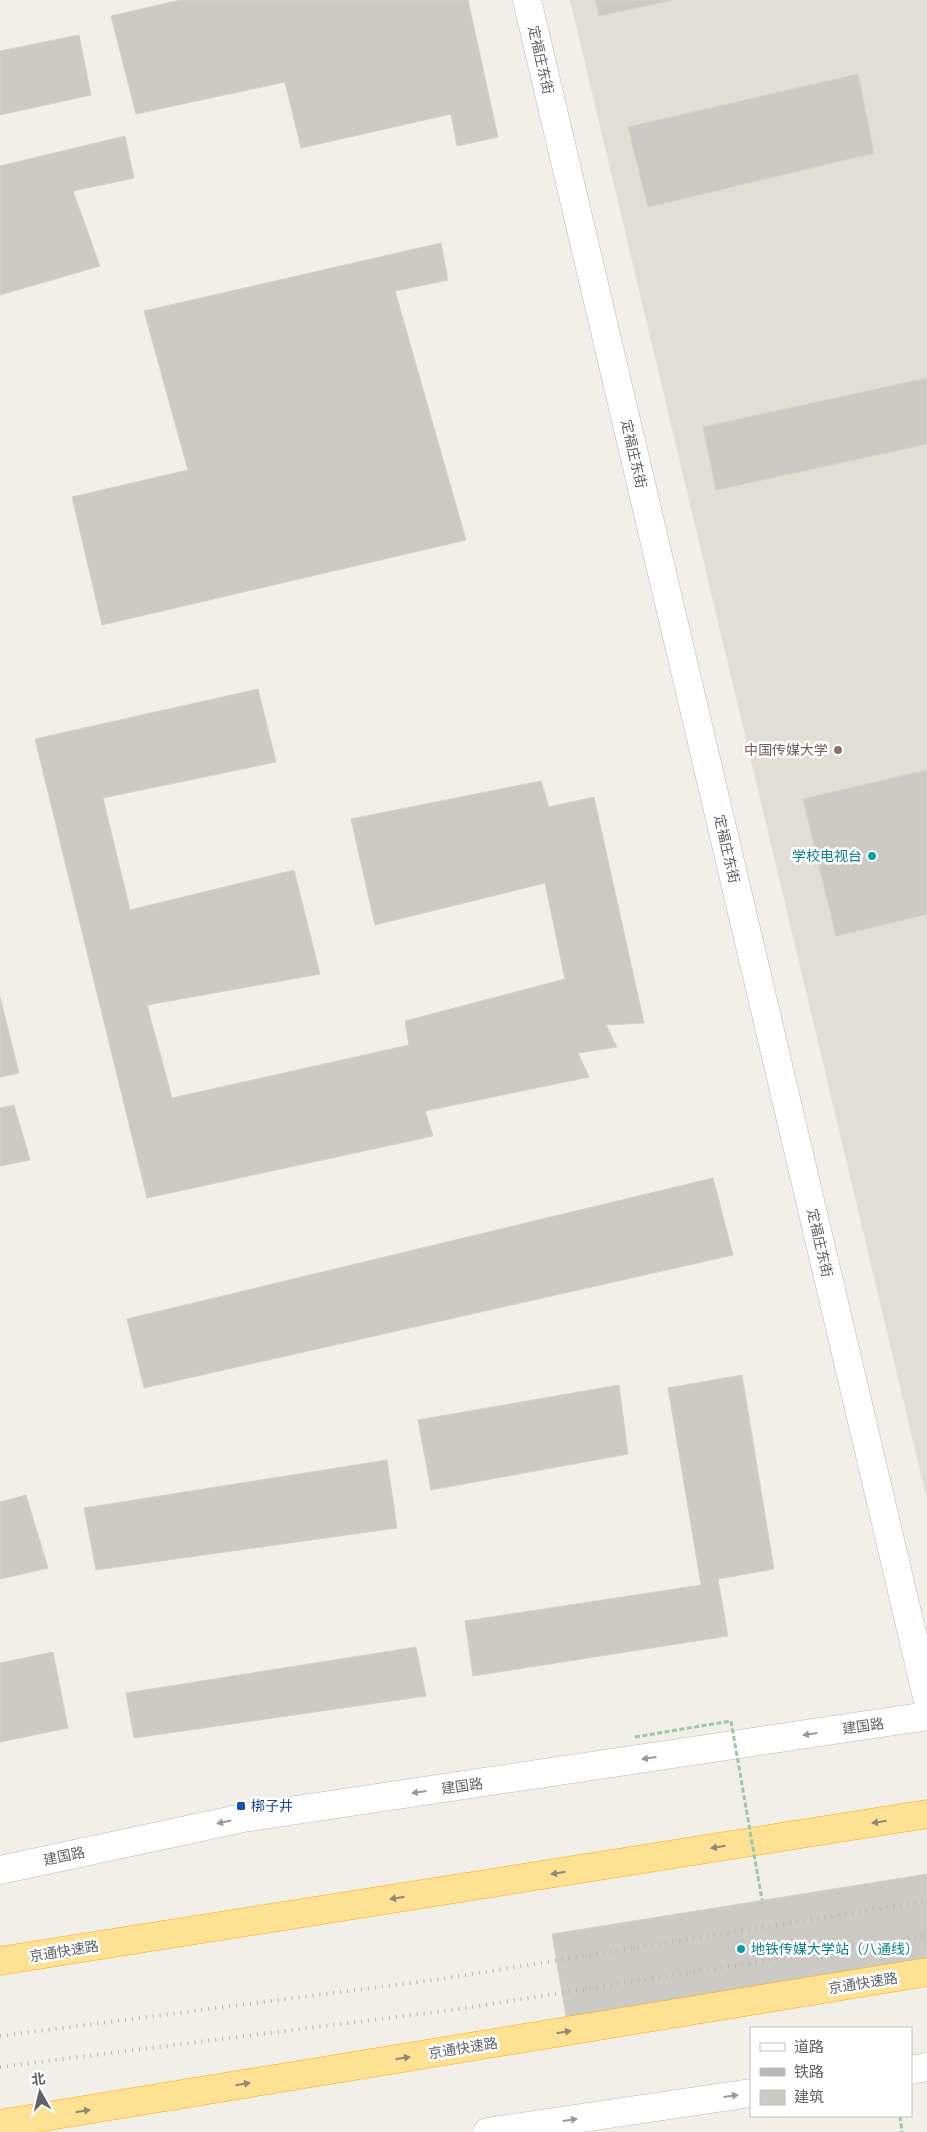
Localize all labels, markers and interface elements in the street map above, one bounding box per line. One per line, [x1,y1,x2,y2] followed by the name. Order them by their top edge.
[524,24,557,96] street label: 定福庄东街
[617,418,650,490] street label: 定福庄东街
[744,742,828,759] place label: 中国传媒大学
[832,744,844,756] marker: 中国传媒大学
[710,813,743,885] street label: 定福庄东街
[792,848,862,865] place label: 学校电视台
[866,850,878,862] marker: 学校电视台
[803,1207,836,1279] street label: 定福庄东街
[841,1715,885,1738] street label: 建国路
[801,1730,817,1738] one-way arrow
[640,1754,656,1762] one-way arrow
[440,1775,484,1798] street label: 建国路
[411,1788,427,1796] one-way arrow
[251,1798,293,1815] place label: 梆子井
[235,1800,247,1812] marker: 梆子井
[870,1818,886,1826] one-way arrow
[215,1819,231,1827] one-way arrow
[710,1843,726,1851] one-way arrow
[42,1844,86,1869] street label: 建国路
[550,1869,566,1877] one-way arrow
[389,1894,405,1902] one-way arrow
[28,1938,100,1965] street label: 京通快速路
[751,1941,919,1958] place label: 地铁传媒大学站（八通线）
[735,1943,747,1955] marker: 地铁传媒大学站（八通线）
[827,1970,899,1997] street label: 京通快速路
[556,2027,572,2035] one-way arrow
[750,2027,912,2117] legend
[427,2035,499,2062] street label: 京通快速路
[794,2038,824,2056] text: 道路
[396,2054,412,2062] one-way arrow
[794,2063,824,2081] text: 铁路
[15,2067,65,2117] north arrow
[30,2070,46,2089] text: 北
[235,2080,251,2088] one-way arrow
[794,2088,824,2106] text: 建筑
[723,2092,739,2100] one-way arrow
[75,2106,91,2114] one-way arrow
[562,2115,578,2123] one-way arrow

